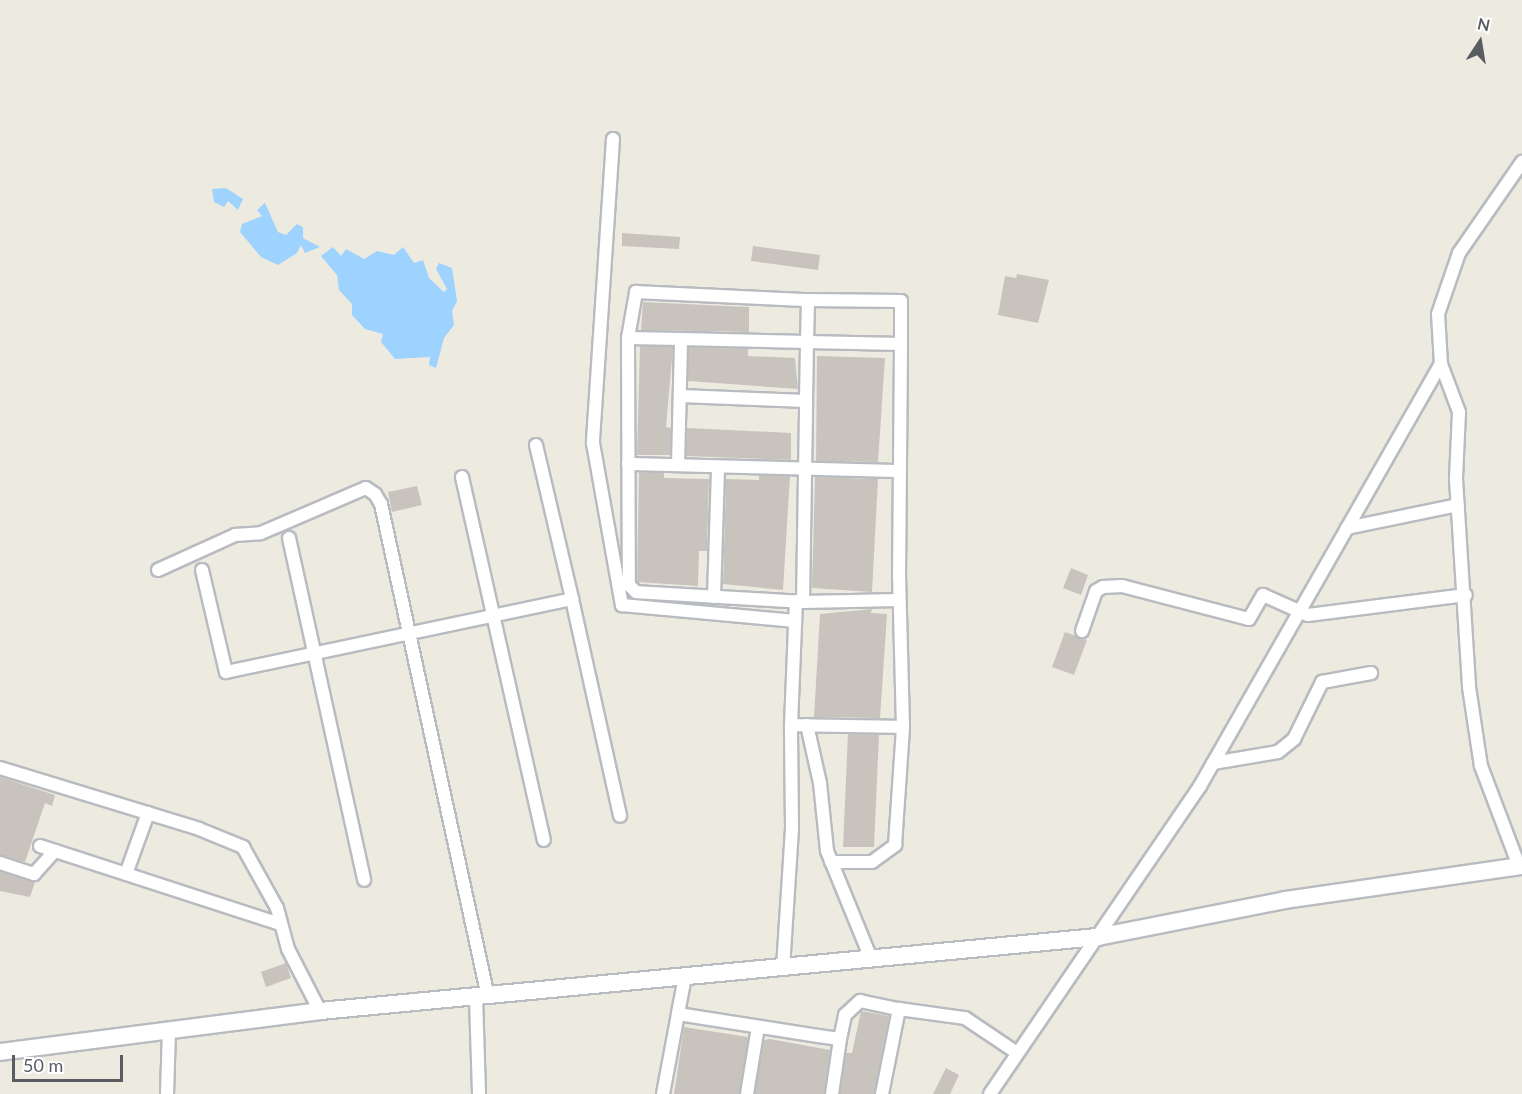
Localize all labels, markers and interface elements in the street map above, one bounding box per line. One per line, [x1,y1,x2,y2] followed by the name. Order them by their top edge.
[1450,12,1510,72] north arrow
[1476,13,1492,34] text: N
[15,1043,126,1081] scale bar
[23,1054,63,1076] text: 50 m

